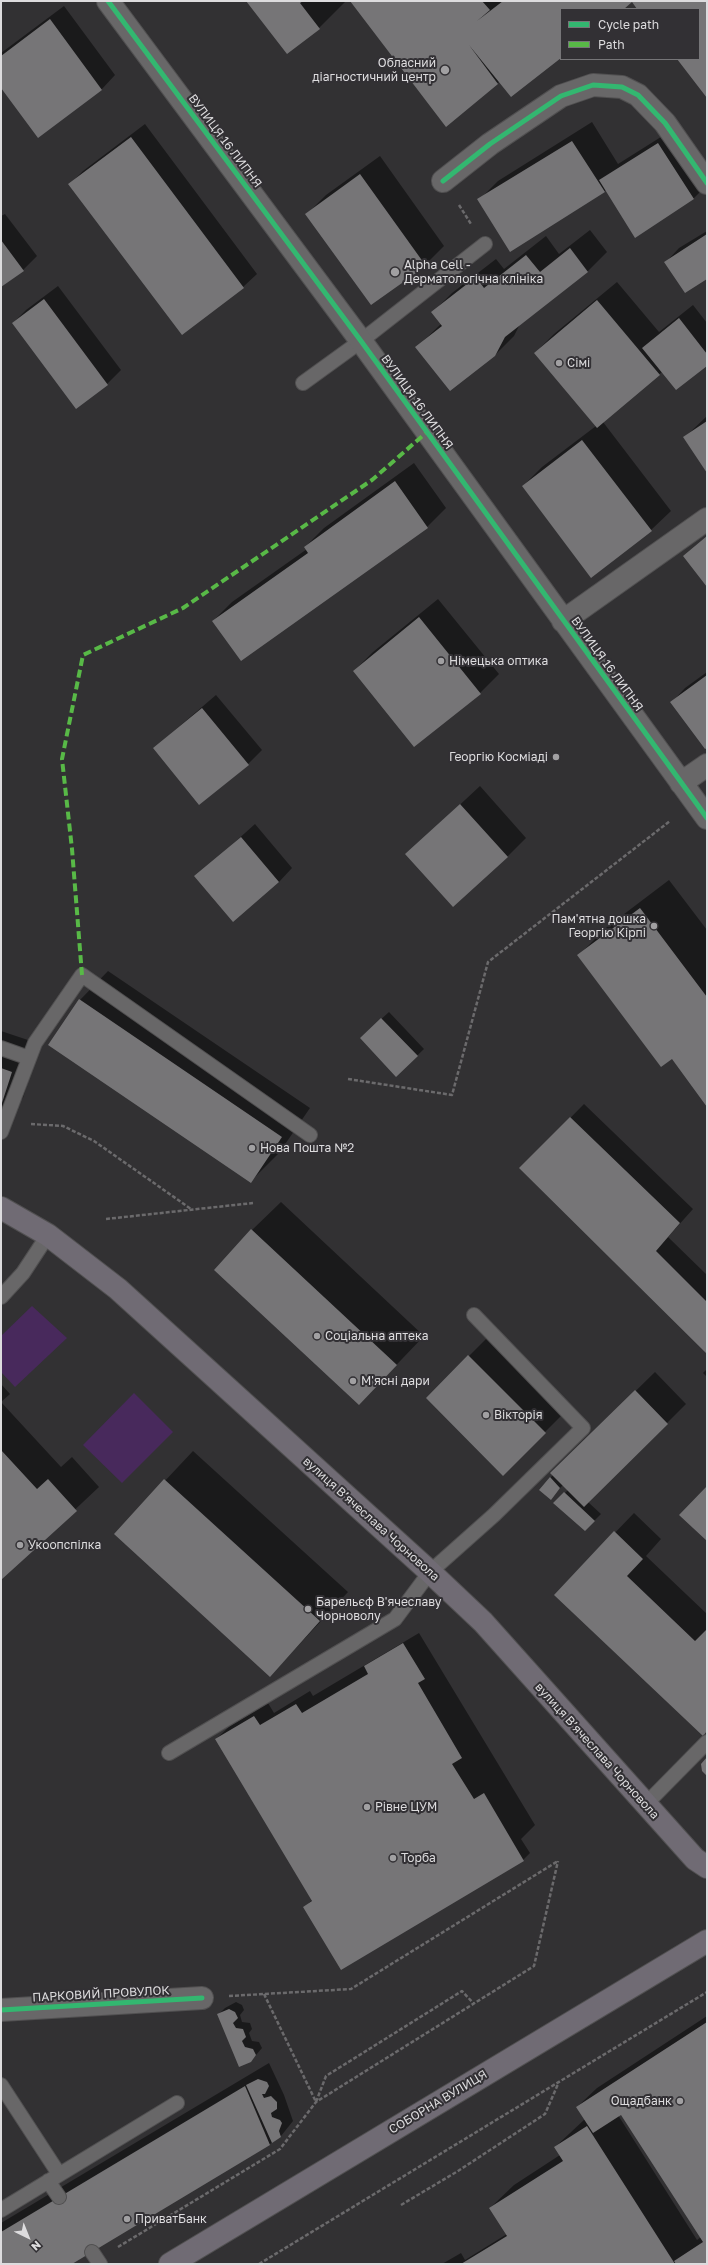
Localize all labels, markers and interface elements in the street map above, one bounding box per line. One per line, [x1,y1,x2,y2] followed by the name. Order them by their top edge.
[560,8,700,60] legend
[598,17,659,32] text: Cycle path
[598,37,625,52] text: Path
[312,56,436,84] place label: Обласний діагностичний центр
[439,64,451,76] marker: Обласний діагностичний центр
[185,91,265,191] street label: ВУЛИЦЯ 16 ЛИПНЯ
[404,258,543,286] place label: Alpha Cell - Дерматологічна клініка
[389,266,401,278] marker: Alpha Cell - Дерматологічна клініка
[378,352,456,452] street label: ВУЛИЦЯ 16 ЛИПНЯ
[567,356,590,370] place label: Сімі
[554,358,564,368] marker: Сімі
[568,614,646,714] street label: ВУЛИЦЯ 16 ЛИПНЯ
[449,654,548,668] place label: Німецька оптика
[436,656,446,666] marker: Німецька оптика
[449,750,548,764] place label: Георгію Косміаді
[551,752,561,762] marker: Георгію Косміаді
[551,912,646,940] place label: Пам'ятна дошка Георгію Кірпі
[649,921,659,931] marker: Пам'ятна дошка Георгію Кірпі
[260,1141,354,1155] place label: Нова Пошта №2
[247,1143,257,1153] marker: Нова Пошта №2
[325,1329,428,1343] place label: Соціальна аптека
[312,1331,322,1341] marker: Соціальна аптека
[361,1374,430,1388] place label: М'ясні дари
[348,1376,358,1386] marker: М'ясні дари
[494,1408,543,1422] place label: Вікторія
[481,1410,491,1420] marker: Вікторія
[300,1454,442,1584] street label: вулиця Вʼячеслава Чорновола
[28,1538,101,1552] place label: Укоопспілка
[15,1540,25,1550] marker: Укоопспілка
[316,1595,441,1623] place label: Барельєф В'ячеславу Чорноволу
[303,1604,313,1614] marker: Барельєф В'ячеславу Чорноволу
[532,1680,662,1822] street label: вулиця Вʼячеслава Чорновола
[375,1800,437,1814] place label: Рівне ЦУМ
[362,1802,372,1812] marker: Рівне ЦУМ
[401,1851,436,1865] place label: Торба
[388,1853,398,1863] marker: Торба
[32,1983,170,2005] street label: ПАРКОВИЙ ПРОВУЛОК
[386,2067,490,2137] street label: СОБОРНА ВУЛИЦЯ
[611,2094,672,2108] place label: Ощадбанк
[675,2096,685,2106] marker: Ощадбанк
[135,2212,207,2226] place label: ПриватБанк
[122,2214,132,2224] marker: ПриватБанк
[8,2217,48,2257] north arrow
[29,2239,44,2254] text: N

